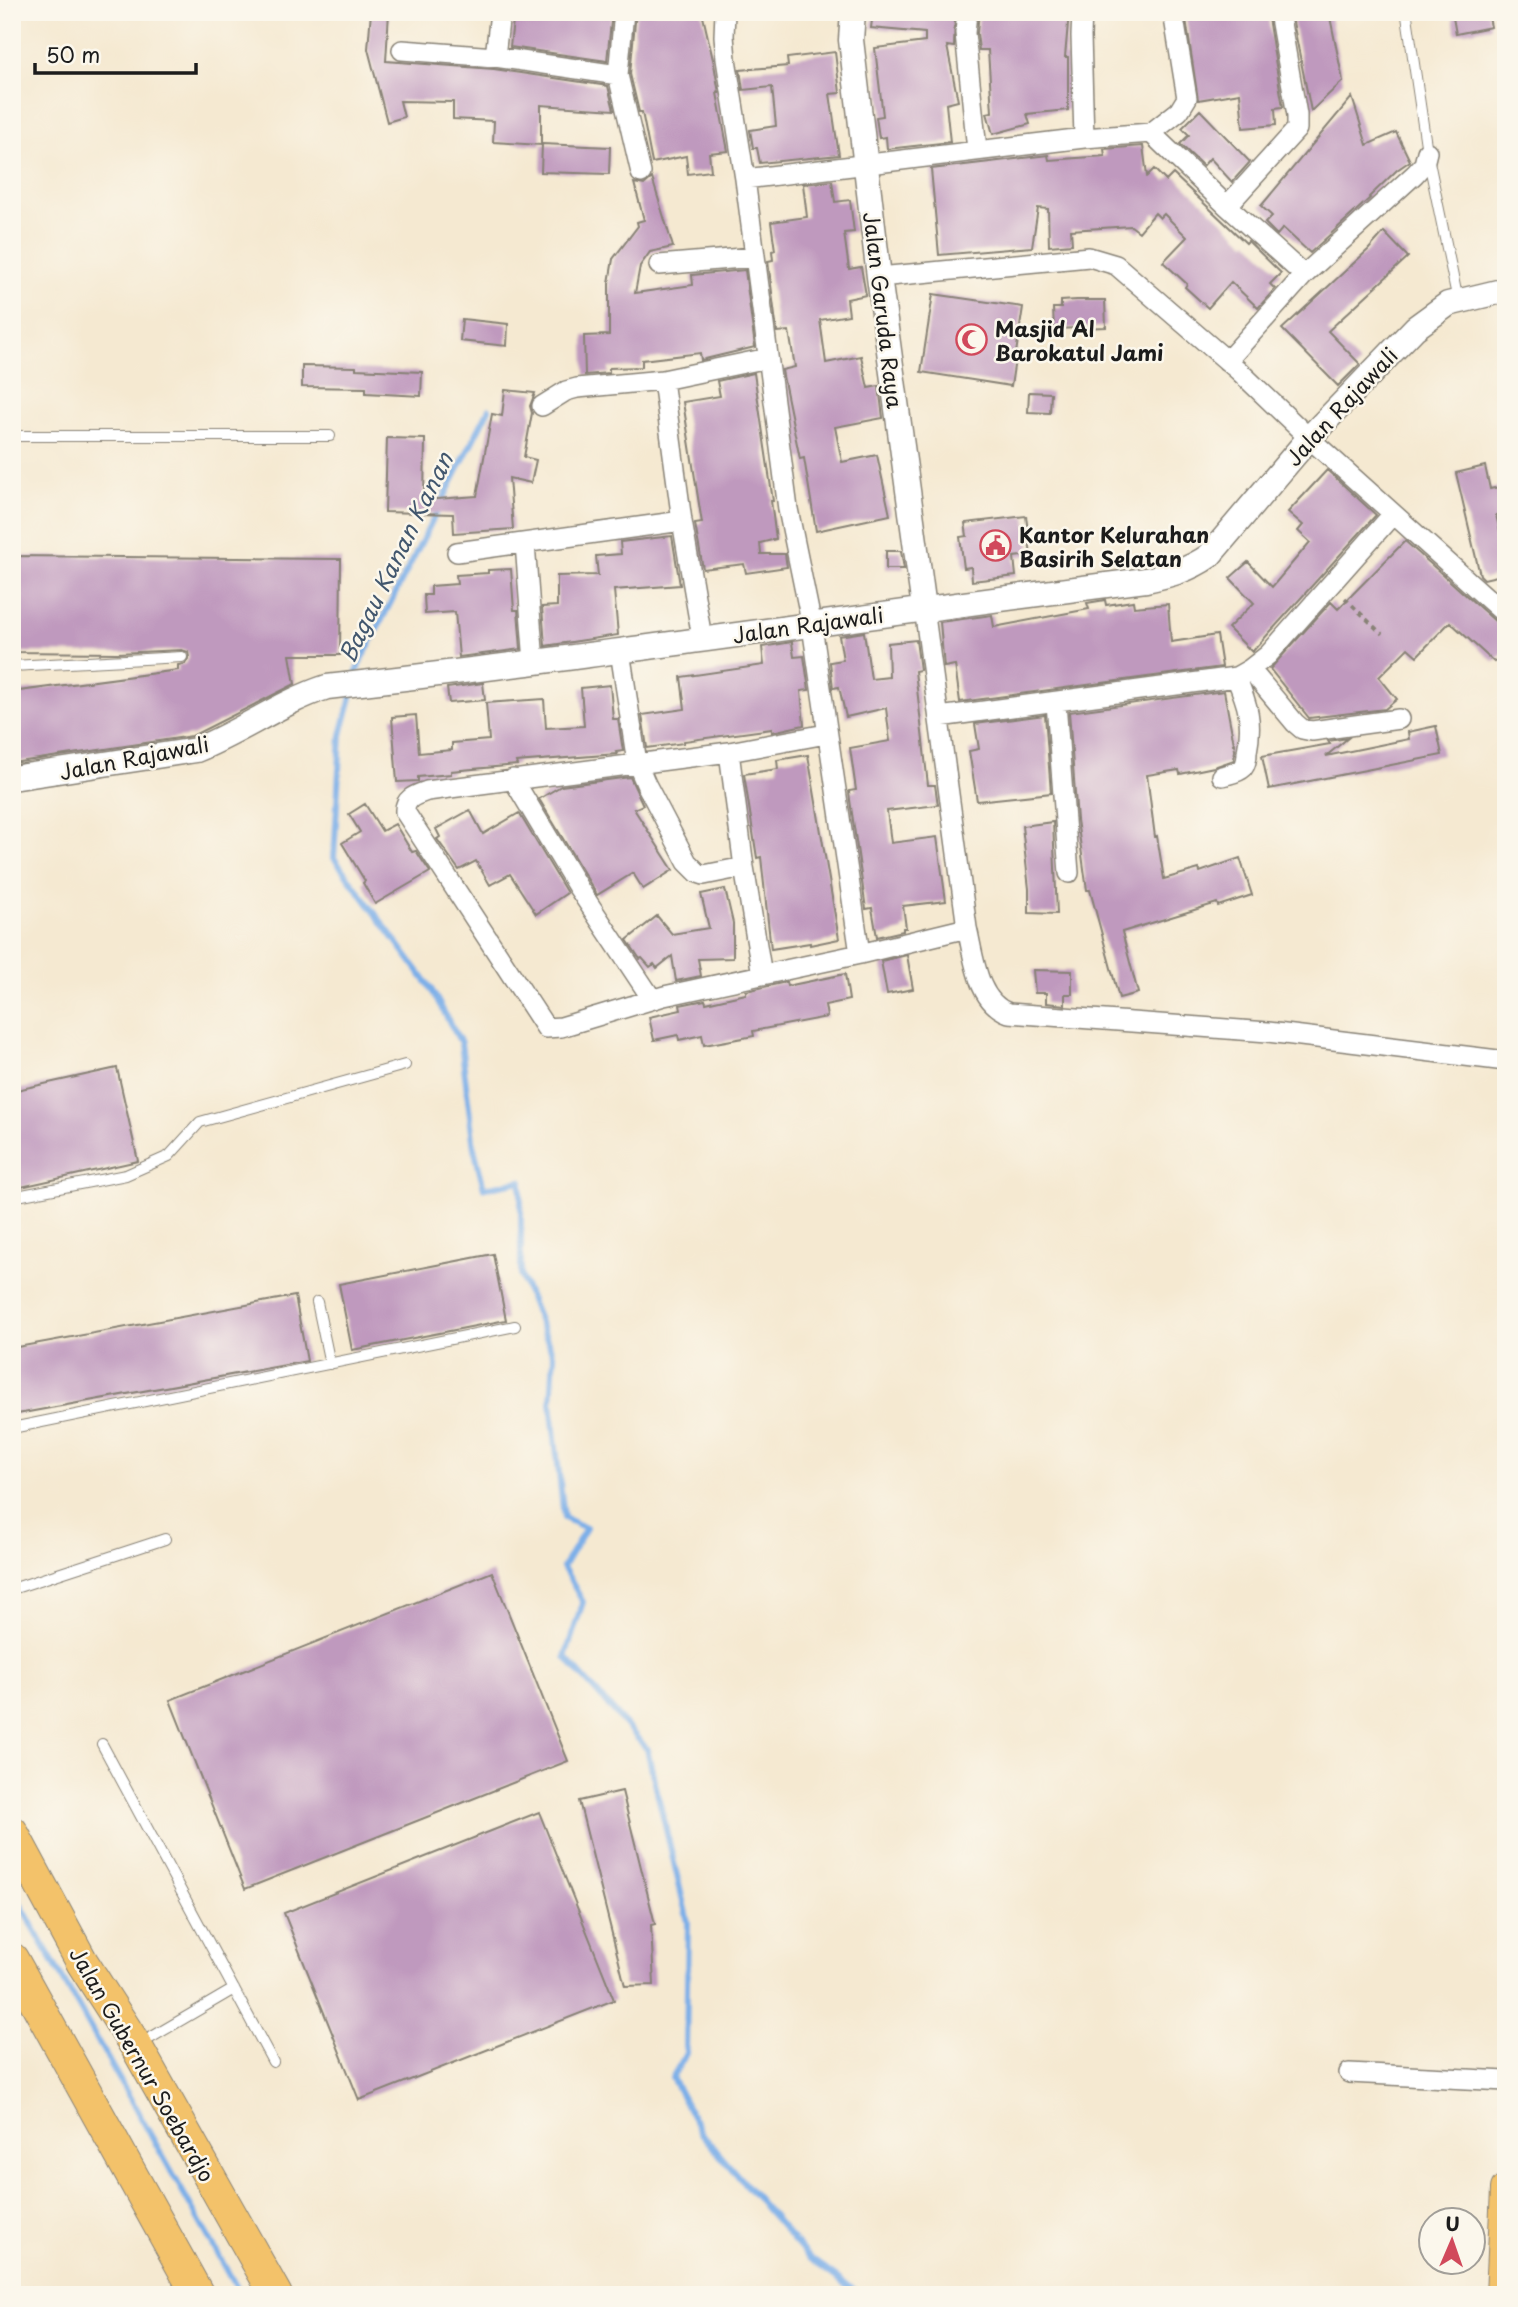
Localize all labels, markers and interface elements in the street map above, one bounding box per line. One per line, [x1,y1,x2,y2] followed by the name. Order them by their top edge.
[35,32,196,76] scale bar
[46,38,100,70] text: 50 m
[856,210,912,411] street label: Jalan Garuda Raya
[995,312,1164,368] place label: Masjid Al Barokatul Jami
[955,323,989,357] mosque icon: Masjid Al Barokatul Jami
[1278,340,1404,472] street label: Jalan Rajawali
[329,445,462,668] water label: Bagau Kanan Kanan
[1019,518,1209,574] place label: Kantor Kelurahan Basirih Selatan
[979,529,1013,563] public building icon: Kantor Kelurahan Basirih Selatan
[731,598,885,650] street label: Jalan Rajawali
[56,727,212,787] street label: Jalan Rajawali
[63,1941,223,2187] street label: Jalan Gubernur Soebardjo
[1416,2206,1486,2276] north arrow
[1445,2209,1460,2237] text: U

